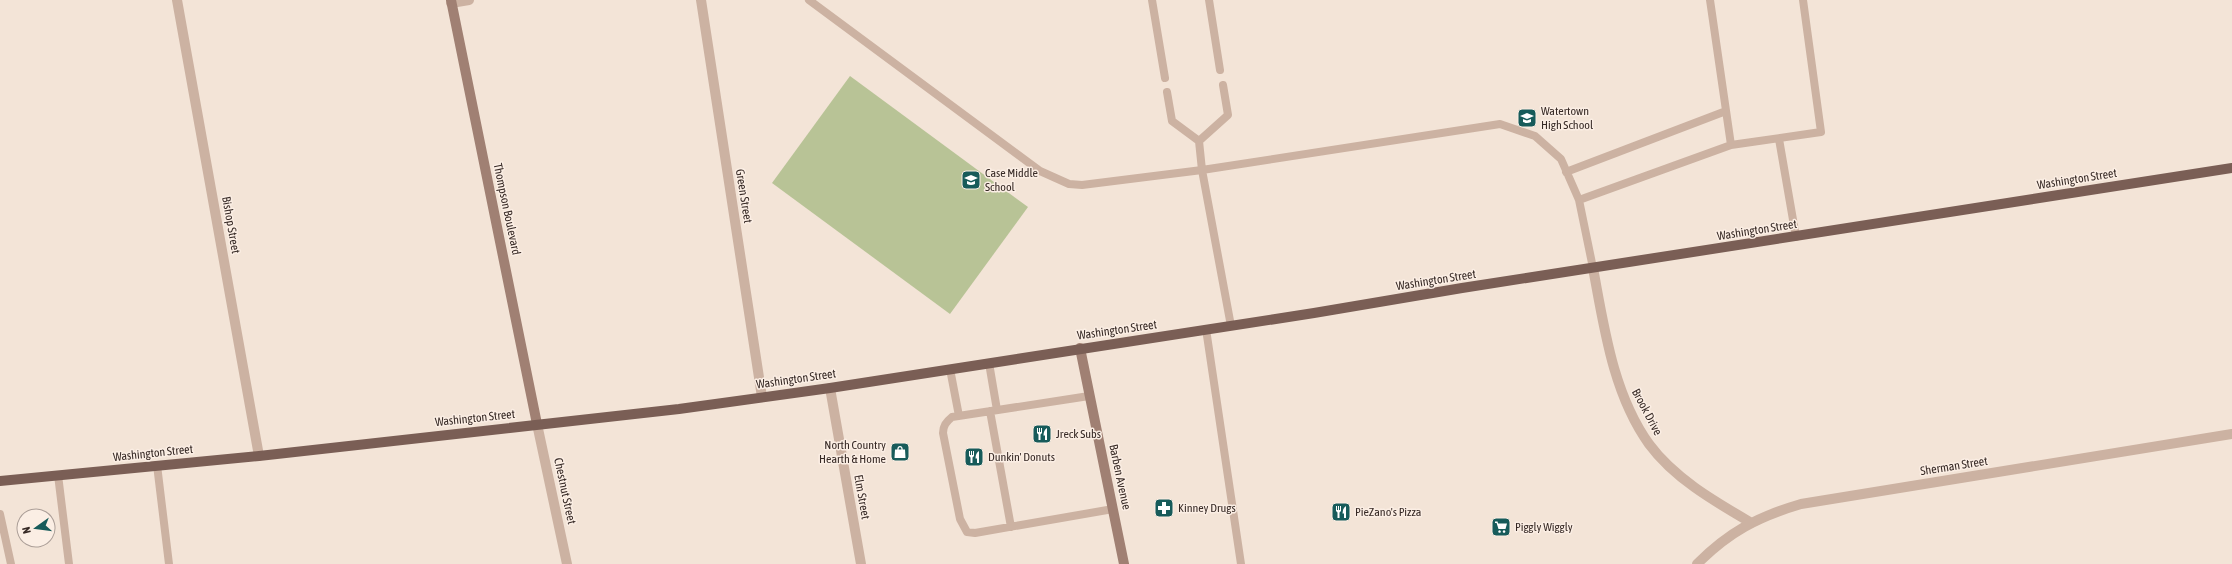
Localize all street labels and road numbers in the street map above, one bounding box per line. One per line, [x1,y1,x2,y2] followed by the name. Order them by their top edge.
[490,162,524,256] street label: Thompson Boulevard
[2036,166,2118,192] street label: Washington Street
[733,168,755,225] street label: Green Street
[219,195,243,255] street label: Bishop Street
[1716,217,1798,243] street label: Washington Street
[1395,267,1477,293] street label: Washington Street
[1076,317,1158,343] street label: Washington Street
[755,366,837,392] street label: Washington Street
[1629,386,1665,438] street label: Brook Drive
[434,407,516,429] street label: Washington Street
[112,442,194,464] street label: Washington Street
[1106,443,1134,511] street label: Barben Avenue
[1919,454,1989,478] street label: Sherman Street
[551,457,579,526] street label: Chestnut Street
[851,474,873,521] street label: Elm Street

